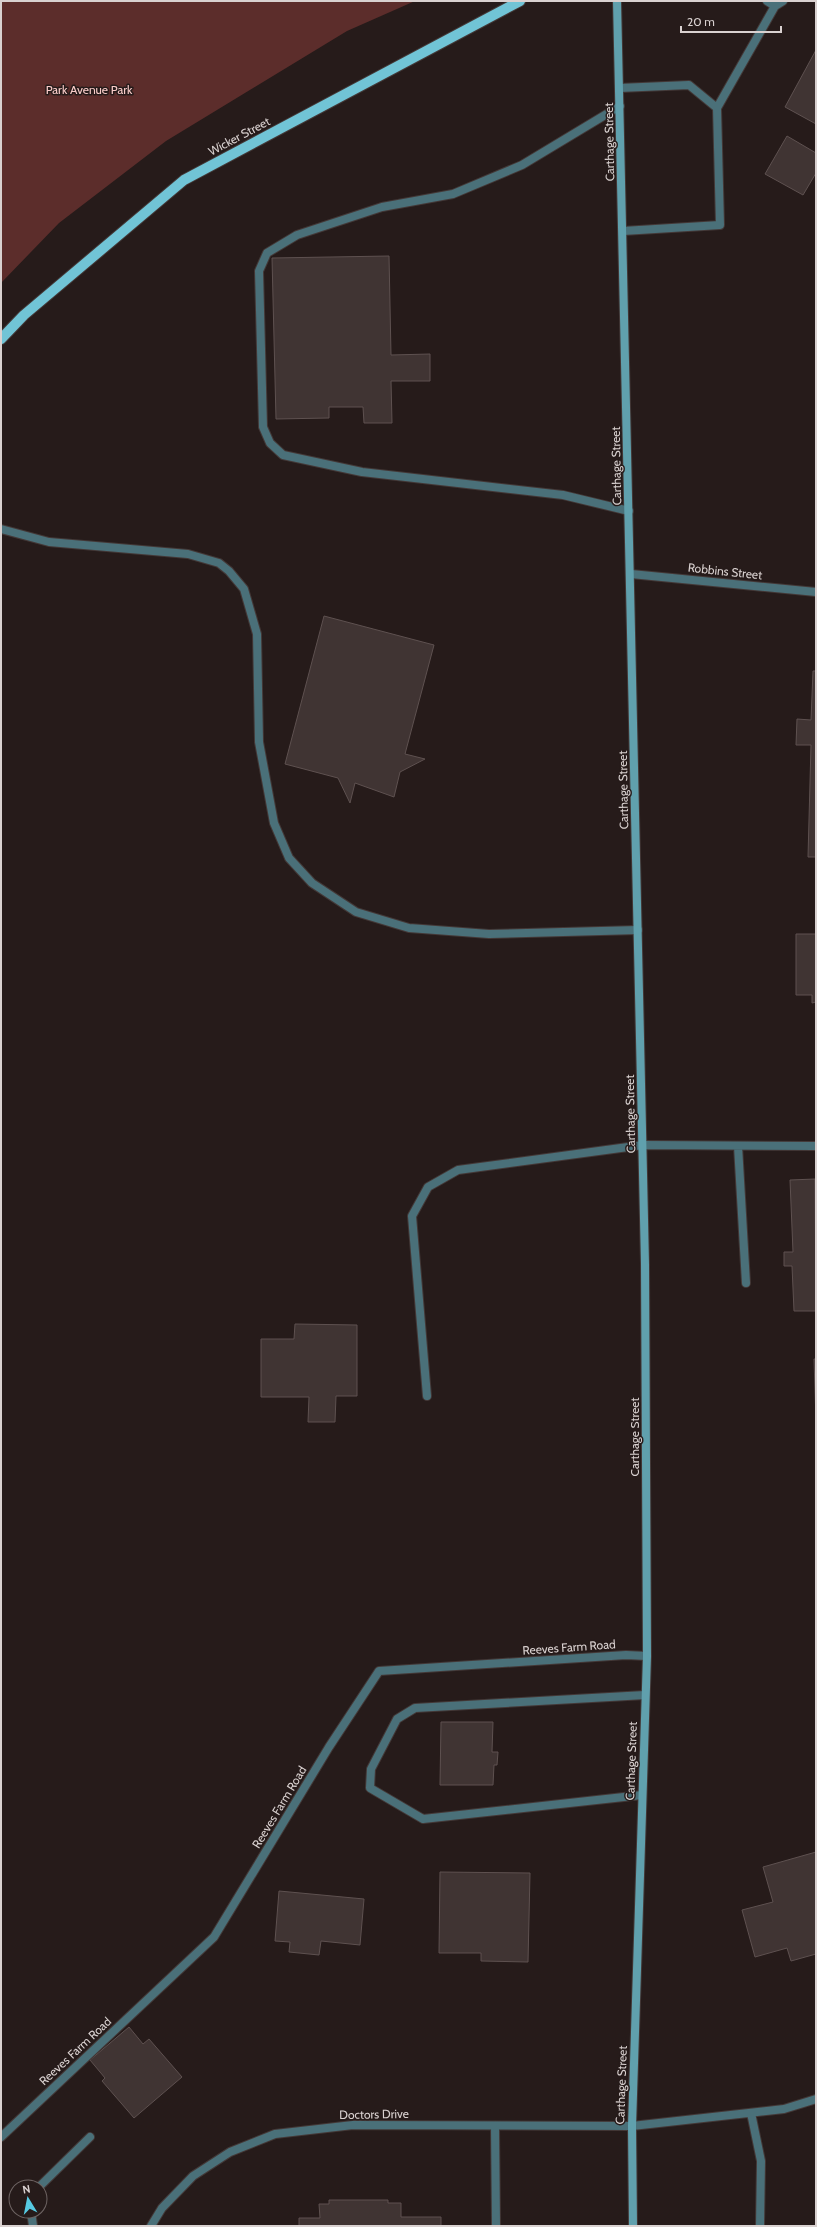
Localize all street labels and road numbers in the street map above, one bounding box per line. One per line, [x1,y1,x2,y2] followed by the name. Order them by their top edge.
[601,102,617,182] street label: Carthage Street
[206,113,272,159] street label: Wicker Street
[608,426,624,506] street label: Carthage Street
[687,560,763,582] street label: Robbins Street
[615,750,631,830] street label: Carthage Street
[622,1074,638,1154] street label: Carthage Street
[627,1398,642,1476] street label: Carthage Street
[522,1636,616,1658] street label: Reeves Farm Road
[622,1721,640,1801] street label: Carthage Street
[249,1763,309,1851] street label: Reeves Farm Road
[36,2014,114,2088] street label: Reeves Farm Road
[612,2045,630,2125] street label: Carthage Street
[339,2106,409,2122] street label: Doctors Drive

